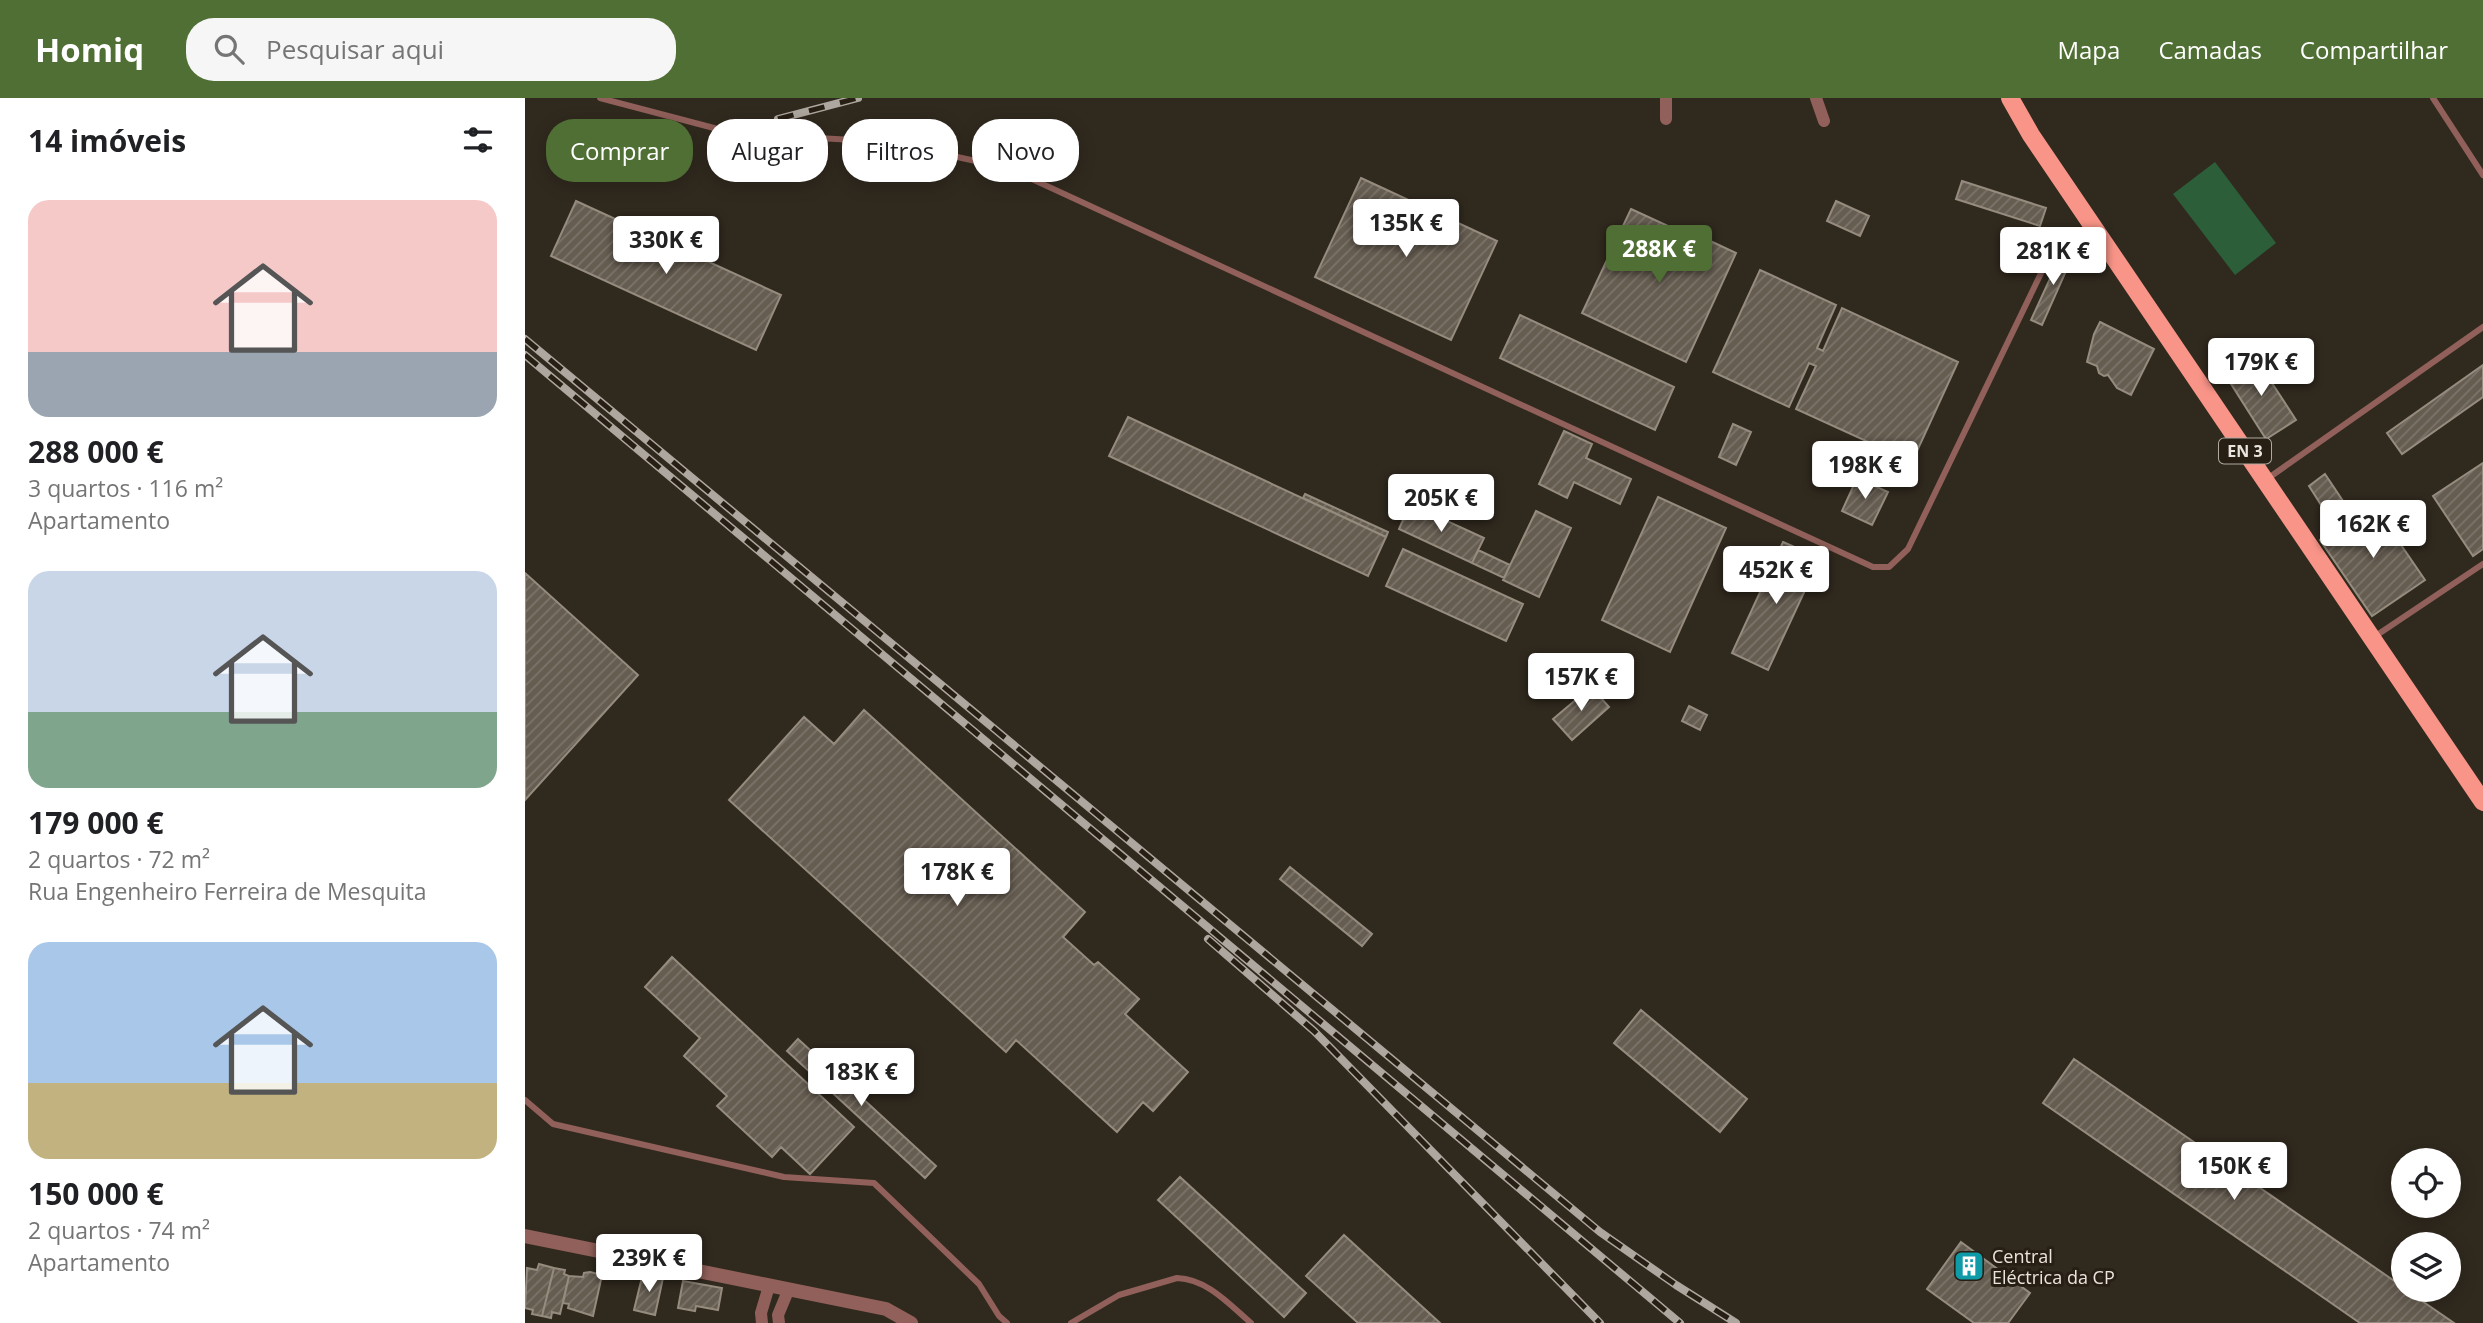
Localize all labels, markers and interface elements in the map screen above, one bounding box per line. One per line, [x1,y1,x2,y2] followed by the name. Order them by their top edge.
[186,18,676,81] search box
[35,27,144,72] text: Homiq
[210,30,248,68] icon: search
[266,31,444,67] text: Pesquisar aqui
[2057,33,2120,66] text: Mapa
[2158,33,2262,66] text: Camadas
[2300,33,2448,66] text: Compartilhar
[546,119,693,182] chip: Comprar
[707,119,828,182] chip: Alugar
[842,119,958,182] chip: Filtros
[972,119,1079,182] chip: Novo
[28,120,186,161] text: 14 imóveis
[459,121,497,159] icon: filters
[1349,200,1463,259] pin: 135K €
[1369,206,1443,238] text: 135K €
[609,216,723,276] pin: 330K €
[629,223,703,255] text: 330K €
[1602,226,1716,285] pin: 288K €
[1996,228,2110,287] pin: 281K €
[1622,232,1696,264] text: 288K €
[2016,234,2090,266] text: 281K €
[200,245,326,371] icon: home
[2204,338,2318,398] pin: 179K €
[2224,345,2298,377] text: 179K €
[28,431,164,472] text: 288 000 €
[2219,438,2271,464] road number: EN 3
[1808,442,1922,501] pin: 198K €
[1828,448,1902,480] text: 198K €
[28,472,223,504] text: 3 quartos · 116 m²
[1384,474,1498,534] pin: 205K €
[1404,481,1478,513] text: 205K €
[2316,500,2430,560] pin: 162K €
[28,504,170,536] text: Apartamento
[2336,507,2410,539] text: 162K €
[1719,546,1833,606] pin: 452K €
[1739,553,1813,585] text: 452K €
[200,616,326,742] icon: home
[1524,654,1638,713] pin: 157K €
[1544,660,1618,692] text: 157K €
[28,802,164,843] text: 179 000 €
[28,843,210,875] text: 2 quartos · 72 m²
[900,848,1014,908] pin: 178K €
[920,855,994,887] text: 178K €
[28,875,426,907] text: Rua Engenheiro Ferreira de Mesquita
[200,987,326,1113] icon: home
[804,1048,918,1108] pin: 183K €
[824,1055,898,1087] text: 183K €
[2177,1142,2291,1202] pin: 150K €
[2391,1148,2461,1302] map controls
[2391,1148,2461,1218] button: locate
[2197,1149,2271,1181] text: 150K €
[28,1173,164,1214] text: 150 000 €
[28,1214,210,1246] text: 2 quartos · 74 m²
[2391,1232,2461,1302] button: layers
[592,1234,706,1294] pin: 239K €
[612,1241,686,1273] text: 239K €
[1992,1244,2115,1289] place label: Central Eléctrica da CP
[28,1246,170,1278] text: Apartamento
[1952,1249,1986,1283] building icon: Central Eléctrica da CP

